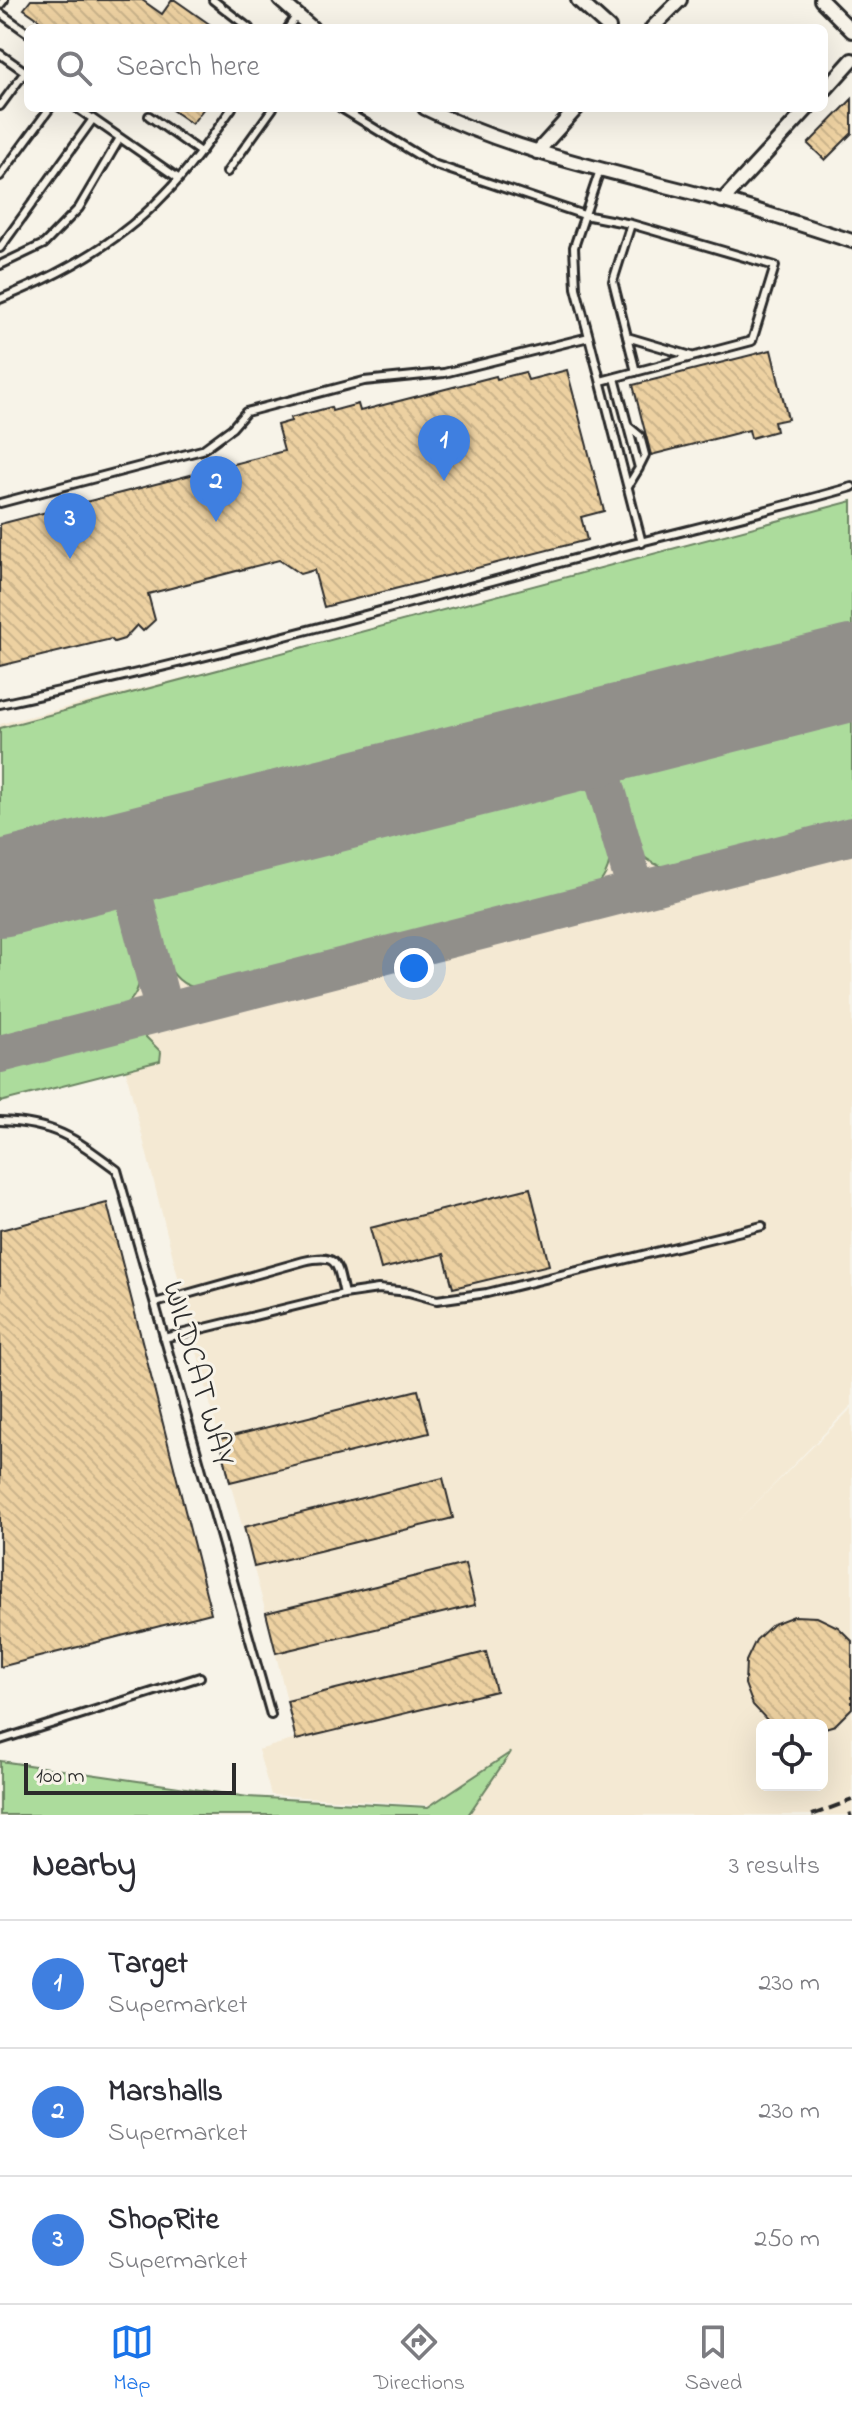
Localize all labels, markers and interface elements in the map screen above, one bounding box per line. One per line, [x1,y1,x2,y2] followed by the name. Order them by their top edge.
[24,24,828,112] search box
[52,46,96,90] icon: search
[116,46,260,90] text: Search here
[418,415,470,481] pin: 1
[190,456,242,522] pin: 2
[44,493,96,559] pin: 3
[394,948,434,988] your location
[148,1276,246,1472] street label: WILDCAT WAY
[756,1719,828,1791] map controls
[756,1719,828,1791] button: locate
[24,1759,236,1795] scale bar
[36,1761,85,1793] text: 100 m
[32,1842,136,1892] text: Nearby
[729,1848,820,1886] text: 3 results
[108,1943,188,1987] text: Target
[54,1965,62,2003] text: 1
[758,1965,820,2003] text: 230 m
[108,1987,247,2025] text: Supermarket
[108,2071,223,2115] text: Marshalls
[52,2093,64,2131] text: 2
[758,2093,820,2131] text: 230 m
[108,2115,247,2153] text: Supermarket
[108,2199,219,2243] text: ShopRite
[53,2221,63,2259] text: 3
[754,2221,820,2259] text: 250 m
[108,2243,247,2281] text: Supermarket
[110,2320,154,2400] tab: Map
[374,2320,465,2400] tab: Directions
[685,2320,742,2400] tab: Saved

